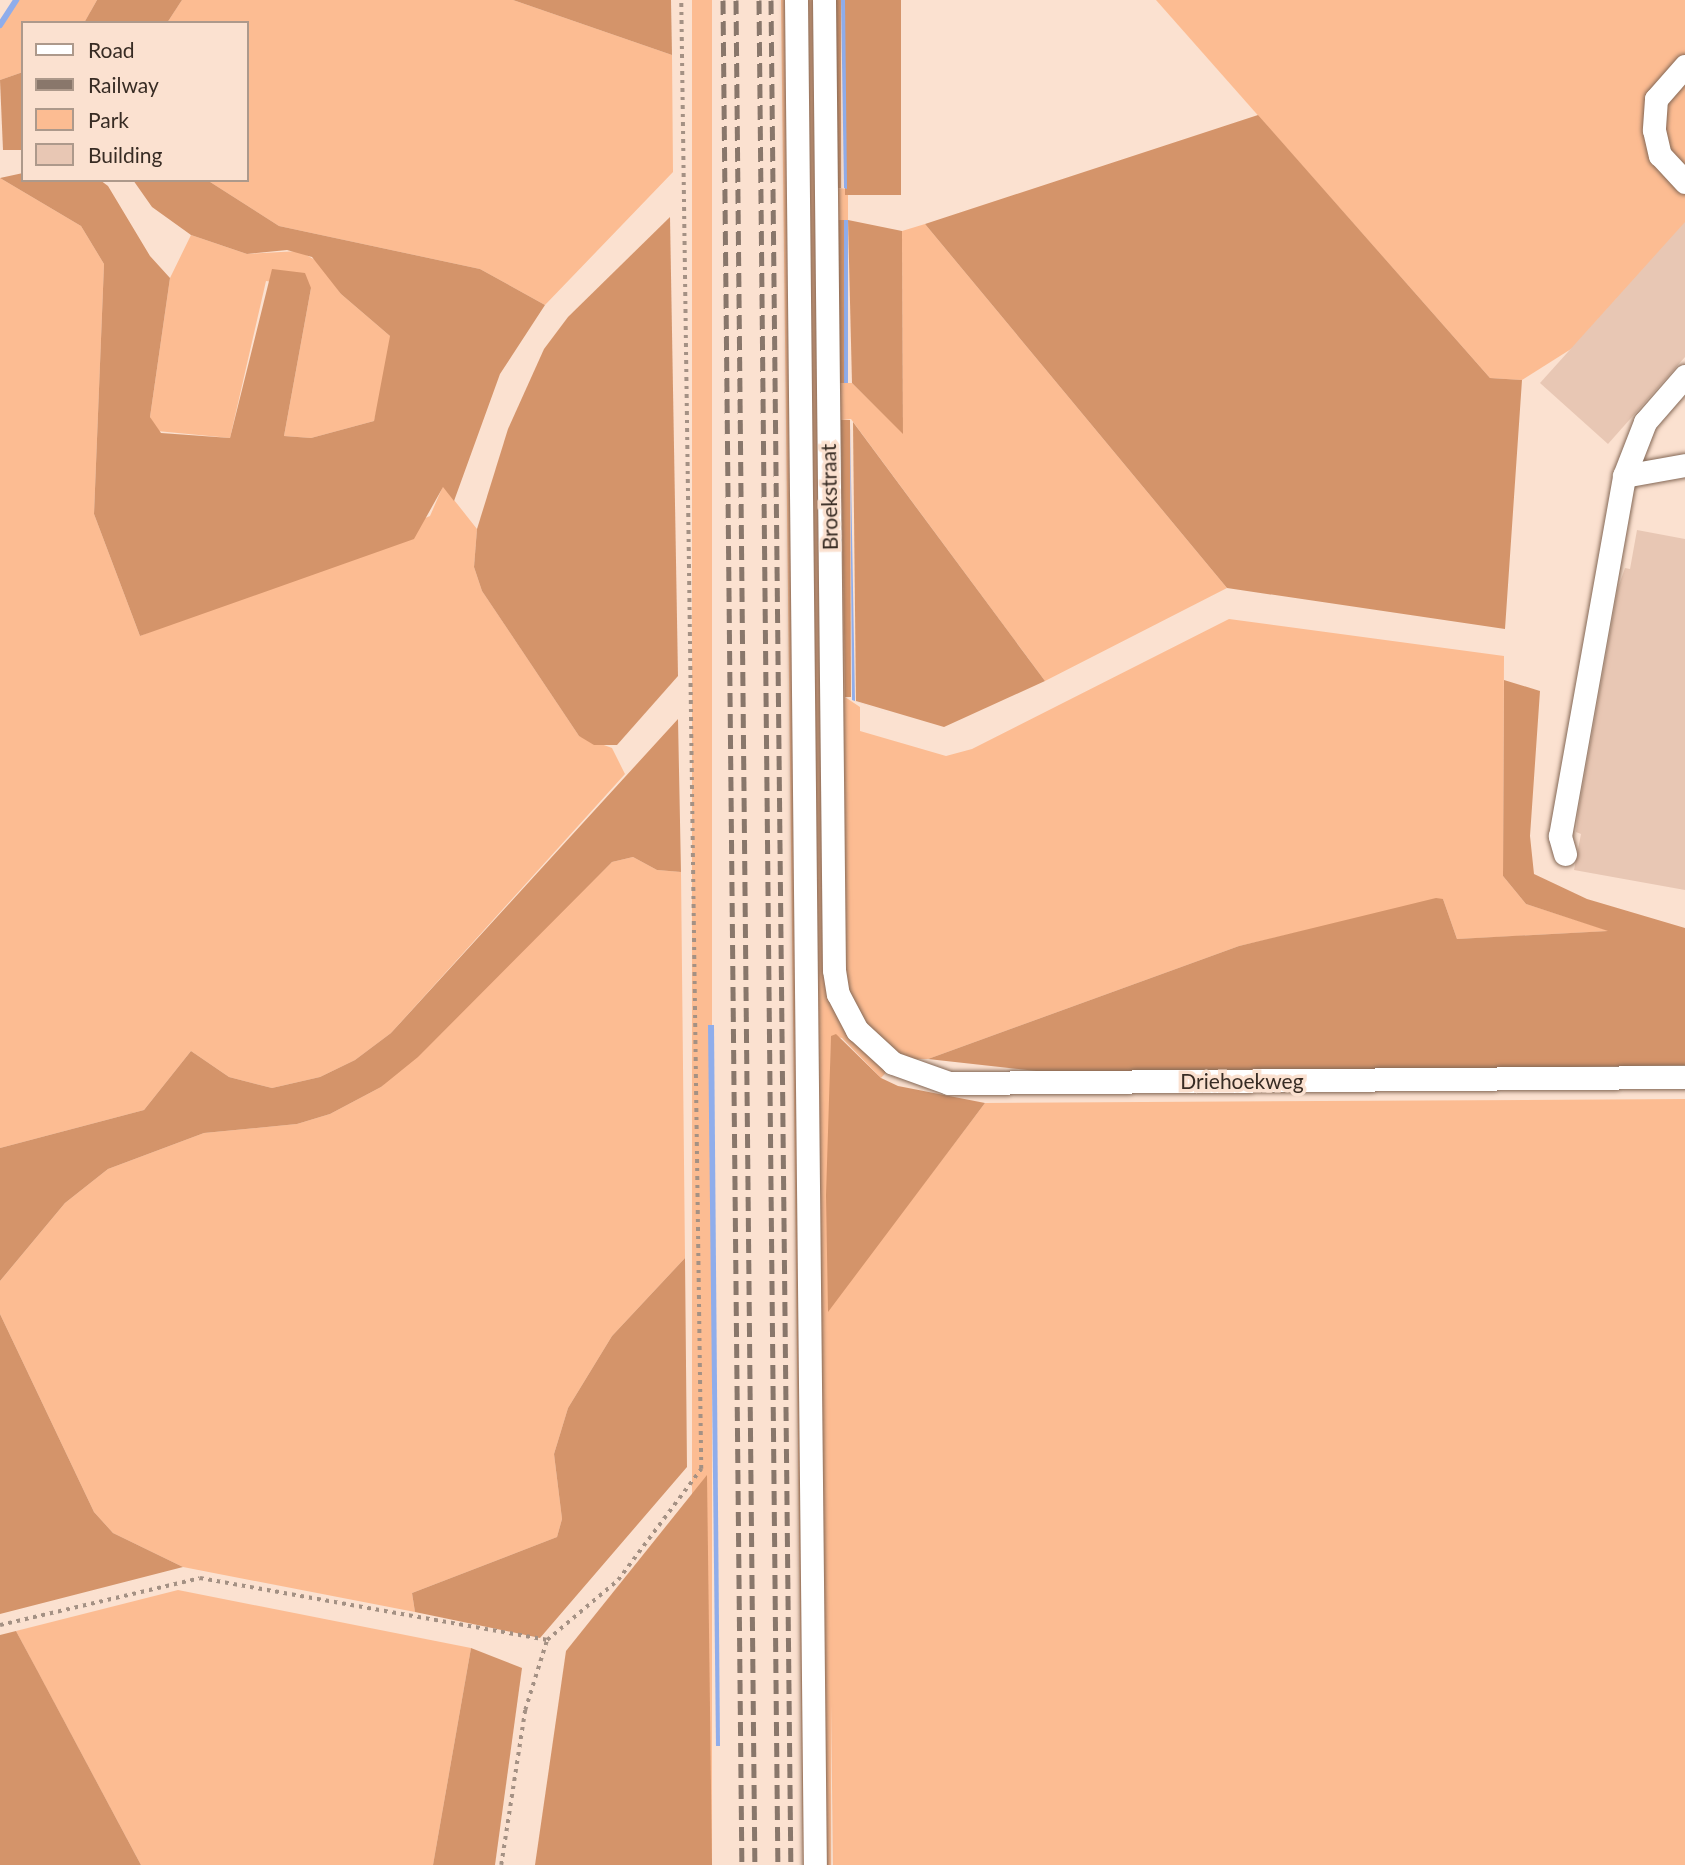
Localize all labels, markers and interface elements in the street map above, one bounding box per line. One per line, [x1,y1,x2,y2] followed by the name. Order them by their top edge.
[21,21,248,182] legend
[88,37,135,62] text: Road
[88,72,159,97] text: Railway
[88,107,129,132] text: Park
[88,142,163,167] text: Building
[815,443,843,551] street label: Broekstraat
[1180,1068,1304,1094] street label: Driehoekweg

